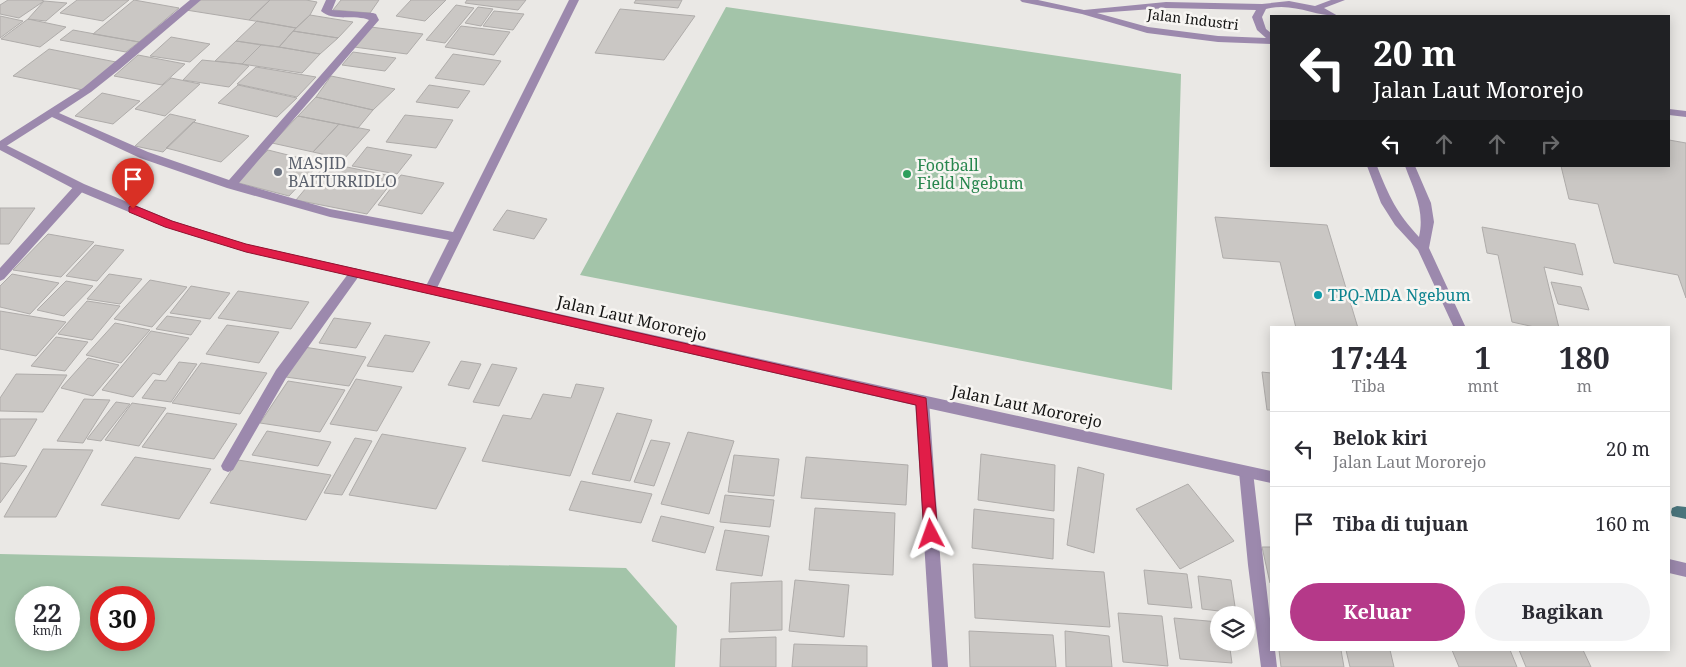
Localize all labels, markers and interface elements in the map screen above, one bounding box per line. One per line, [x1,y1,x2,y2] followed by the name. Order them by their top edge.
[1145,4,1240,34] street label: Jalan Industri
[1373,29,1456,76] text: 20 m
[1290,35,1355,100] icon: left
[1373,74,1584,104] text: Jalan Laut Mororejo
[1377,130,1405,158] icon: left
[1430,130,1458,158] icon: ahead
[1483,130,1511,158] icon: ahead
[1536,130,1564,158] icon: right
[288,152,397,192] place label: MASJID BAITURRIDLO
[917,154,1024,194] place label: Football Field Ngebum
[112,158,154,209] pin
[119,165,147,193] icon: arrive
[272,166,284,178] marker: MASJID BAITURRIDLO
[901,168,913,180] marker: Football Field Ngebum
[1328,284,1471,306] place label: TPQ-MDA Ngebum
[1312,289,1324,301] marker: TPQ-MDA Ngebum
[554,290,709,346] street label: Jalan Laut Mororejo
[1330,337,1407,378] text: 17:44
[1475,337,1492,378] text: 1
[1559,337,1610,378] text: 180
[1352,375,1386,397] text: Tiba
[1467,375,1499,397] text: mnt
[1577,375,1592,397] text: m
[949,379,1104,433] street label: Jalan Laut Mororejo
[1333,425,1427,451] text: Belok kiri
[1290,435,1318,463] icon: left
[1606,436,1650,462] text: 20 m
[1333,451,1486,473] text: Jalan Laut Mororejo
[904,507,956,559] position arrow
[1290,510,1318,538] icon: arrive
[1333,511,1468,537] text: Tiba di tujuan
[1595,511,1650,537] text: 160 m
[1290,583,1465,641] button: Keluar
[1475,583,1650,641] button: Bagikan
[90,586,155,651] speed limit sign: 30
[33,595,62,629] text: 22
[1210,606,1255,651] map controls
[1210,606,1255,651] button: layers
[33,622,62,639] text: km/h

